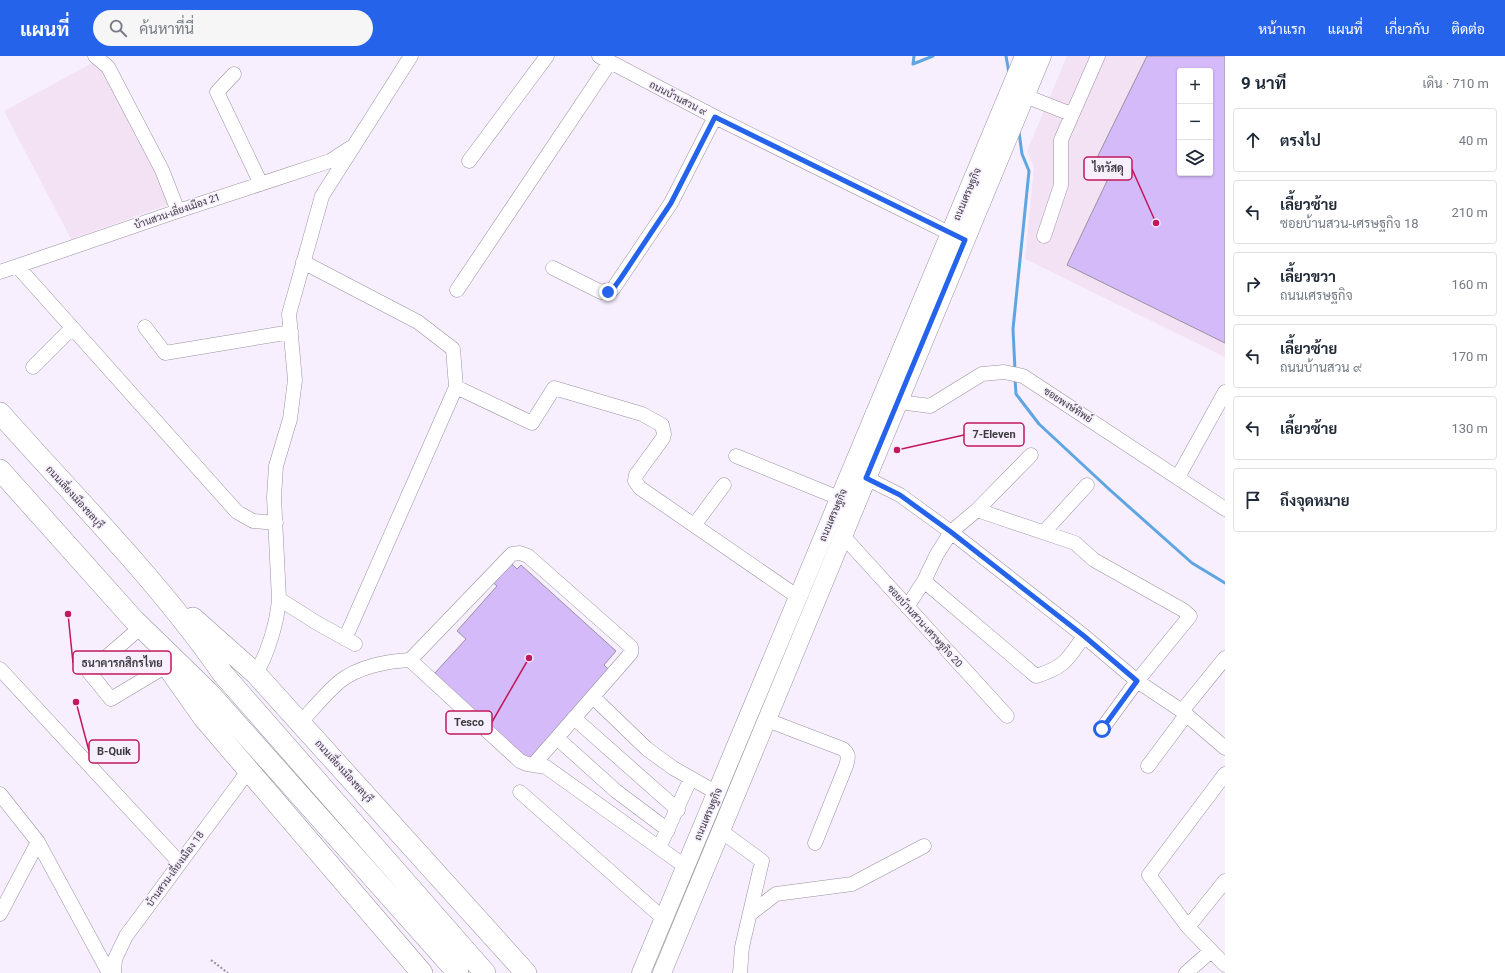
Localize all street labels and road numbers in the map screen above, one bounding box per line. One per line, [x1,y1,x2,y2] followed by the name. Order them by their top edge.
[647,78,709,117] street label: ถนนบ้านสวน ๙
[951,166,985,223] street label: ถนนเศรษฐกิจ
[132,188,221,231] street label: บ้านสวน-เลี่ยงเมือง 21
[1042,384,1095,425] street label: ซอยพงษ์ทิพย์
[42,461,108,532] street label: ถนนเลี่ยงเมืองชลบุรี
[817,487,851,544] street label: ถนนเศรษฐกิจ
[884,582,966,671] street label: ซอยบ้านสวน-เศรษฐกิจ 20
[311,735,377,806] street label: ถนนเลี่ยงเมืองชลบุรี
[692,786,726,843] street label: ถนนเศรษฐกิจ
[142,827,206,909] street label: บ้านสวน-เลี่ยงเมือง 18

